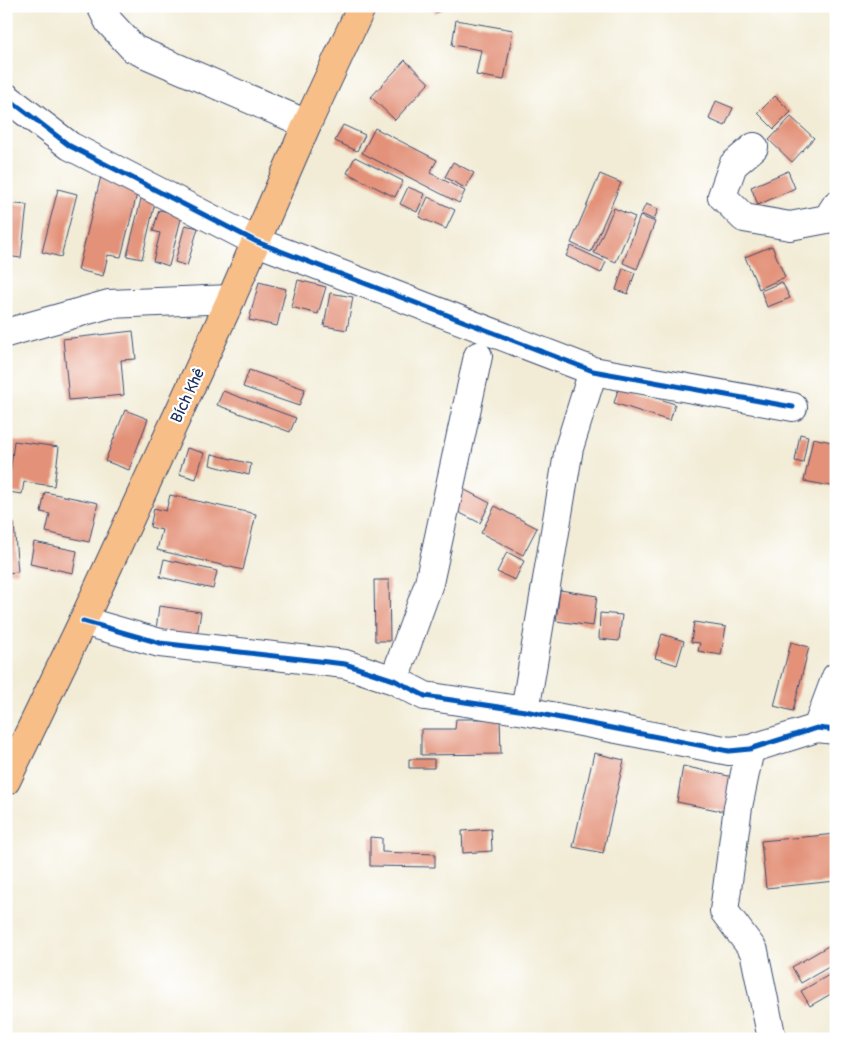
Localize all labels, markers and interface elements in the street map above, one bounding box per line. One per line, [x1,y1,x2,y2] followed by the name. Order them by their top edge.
[167,365,209,426] street label: Bích Khê

